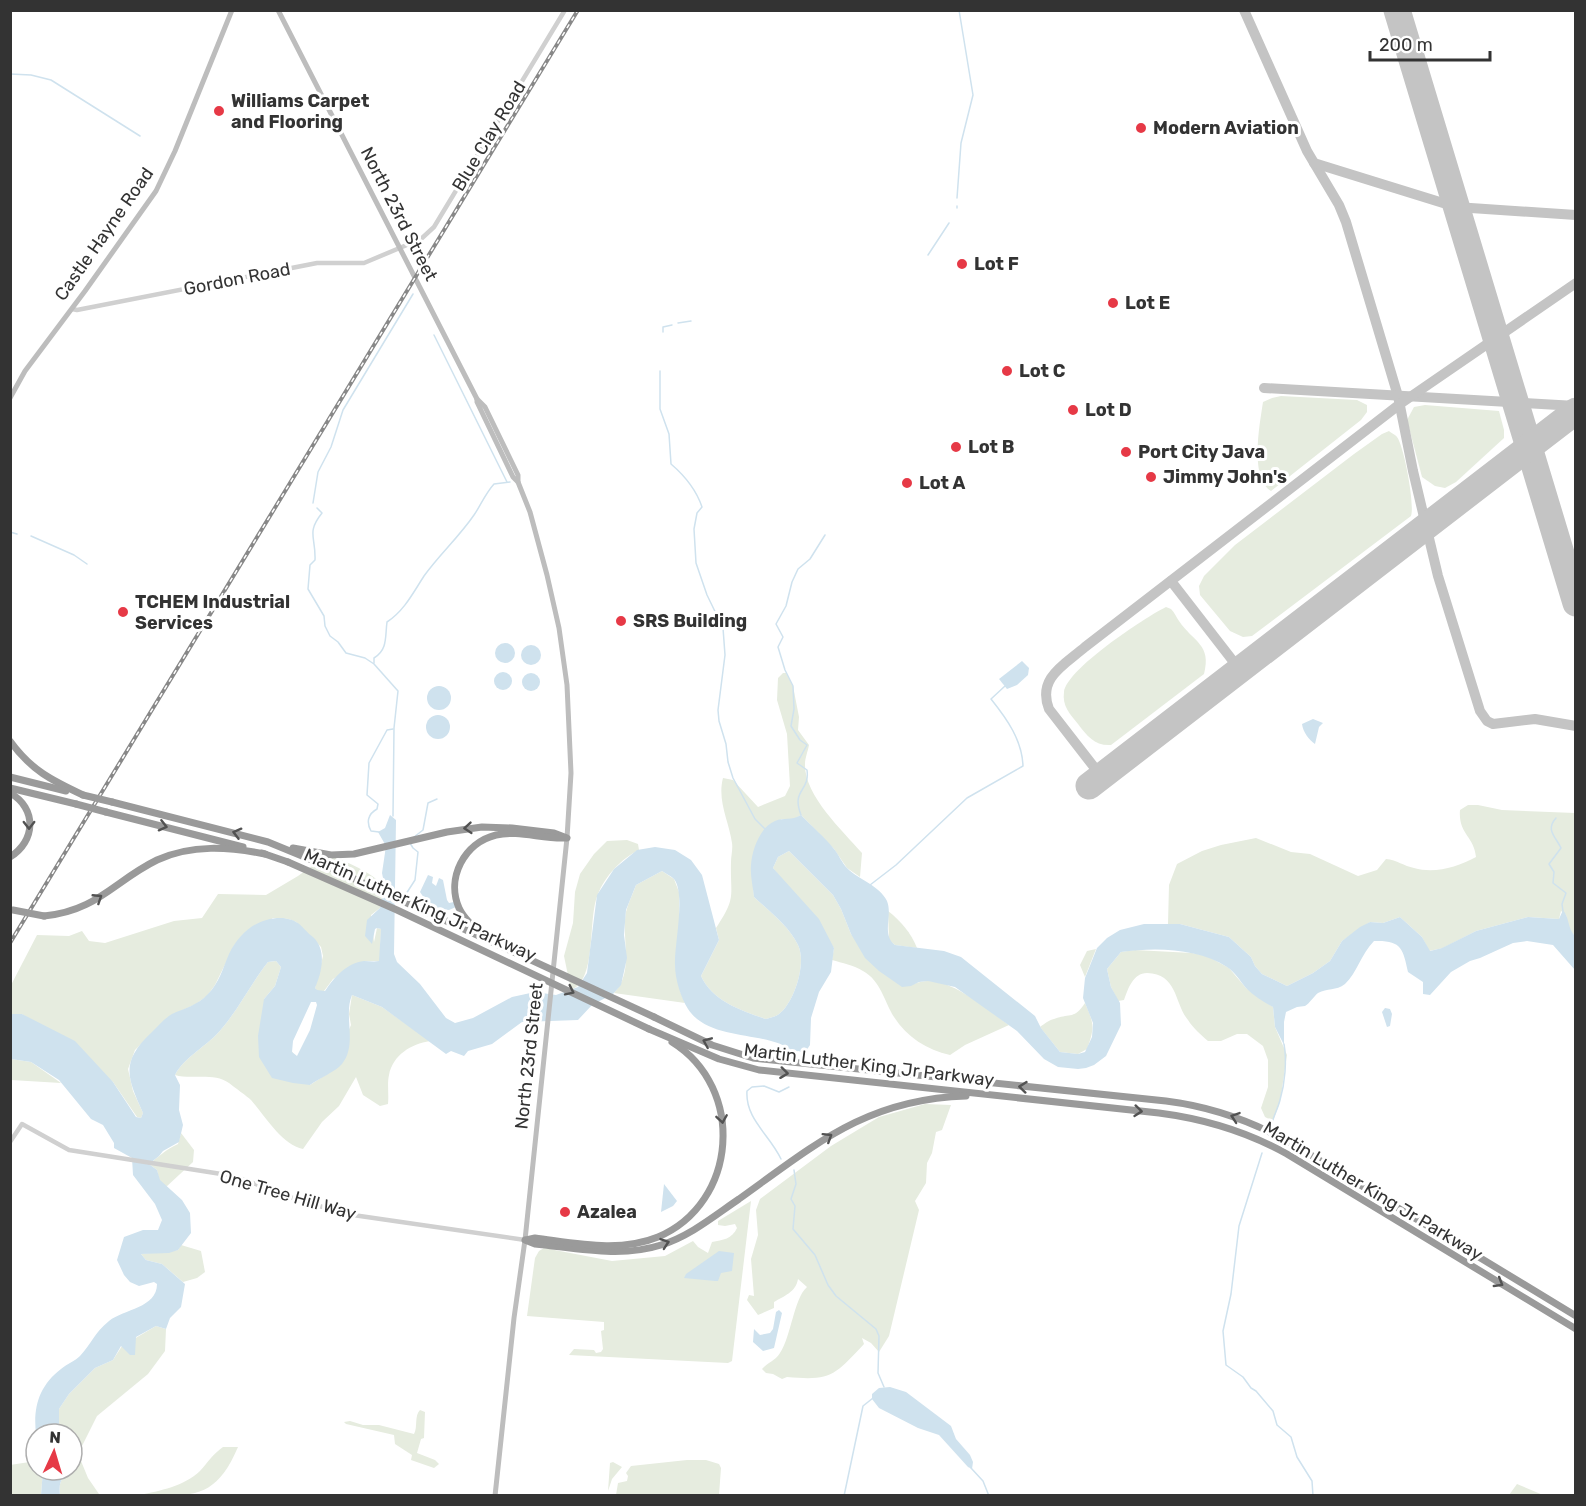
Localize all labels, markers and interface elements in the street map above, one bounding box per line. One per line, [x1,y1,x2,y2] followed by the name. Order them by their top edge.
[1370,24,1490,62] scale bar
[1379,34,1433,56] text: 200 m
[448,77,530,195] street label: Blue Clay Road
[231,90,369,133] place label: Williams Carpet and Flooring
[212,104,226,118] marker: Williams Carpet and Flooring
[1153,117,1299,139] place label: Modern Aviation
[1134,121,1148,135] marker: Modern Aviation
[356,143,442,285] street label: North 23rd Street
[50,163,158,305] street label: Castle Hayne Road
[974,253,1019,275] place label: Lot F
[955,257,969,271] marker: Lot F
[182,258,292,300] street label: Gordon Road
[1125,292,1170,314] place label: Lot E
[1106,296,1120,310] marker: Lot E
[1019,360,1066,382] place label: Lot C
[1000,364,1014,378] marker: Lot C
[1085,399,1132,421] place label: Lot D
[1066,403,1080,417] marker: Lot D
[968,436,1015,458] place label: Lot B
[949,440,963,454] marker: Lot B
[1138,441,1265,463] place label: Port City Java
[1119,445,1133,459] marker: Port City Java
[1163,466,1287,488] place label: Jimmy John's
[1144,470,1158,484] marker: Jimmy John's
[919,472,965,494] place label: Lot A
[900,476,914,490] marker: Lot A
[135,591,290,634] place label: TCHEM Industrial Services
[116,605,130,619] marker: TCHEM Industrial Services
[633,610,747,632] place label: SRS Building
[614,614,628,628] marker: SRS Building
[158,818,168,831] one-way arrow
[23,820,35,829] one-way arrow
[463,821,473,834] one-way arrow
[232,828,242,840] one-way arrow
[300,844,540,966] street label: Martin Luther King Jr Parkway
[92,895,103,906] one-way arrow
[510,982,548,1130] street label: North 23rd Street
[564,983,575,995] one-way arrow
[702,1037,713,1049] one-way arrow
[743,1039,996,1091] street label: Martin Luther King Jr Parkway
[779,1067,788,1079] one-way arrow
[1019,1081,1028,1093] one-way arrow
[1133,1104,1142,1116] one-way arrow
[1231,1111,1241,1124] one-way arrow
[716,1115,728,1124] one-way arrow
[1259,1117,1487,1265] street label: Martin Luther King Jr Parkway
[822,1132,832,1144] one-way arrow
[217,1165,359,1225] street label: One Tree Hill Way
[577,1201,637,1223] place label: Azalea
[558,1205,572,1219] marker: Azalea
[659,1238,670,1251] one-way arrow
[1493,1276,1503,1288] one-way arrow
[24,1422,84,1482] north arrow
[49,1428,61,1447] text: N

